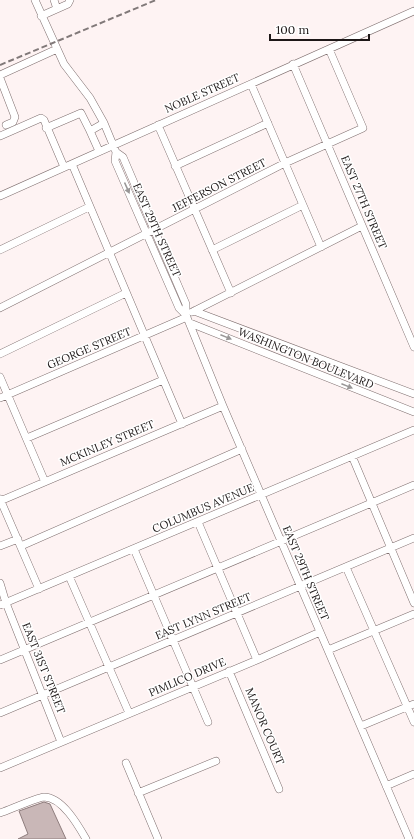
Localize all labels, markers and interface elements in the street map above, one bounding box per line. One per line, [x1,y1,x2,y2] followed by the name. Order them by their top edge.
[270,16,369,42] scale bar
[276,22,309,37] text: 100 m
[162,70,242,116] street label: NOBLE STREET
[338,153,390,251] street label: EAST 27TH STREET
[169,155,268,215] street label: JEFFERSON STREET
[130,181,184,279] street label: EAST 29TH STREET
[124,183,130,194] one-way arrow
[45,324,133,372] street label: GEORGE STREET
[236,324,376,392] street label: WASHINGTON BOULEVARD
[220,335,232,341] one-way arrow
[341,383,353,389] one-way arrow
[58,417,156,469] street label: MCKINLEY STREET
[150,480,256,536] street label: COLUMBUS AVENUE
[280,524,332,622] street label: EAST 29TH STREET
[153,589,253,643] street label: EAST LYNN STREET
[19,620,69,716] street label: EAST 31ST STREET
[146,654,228,700] street label: PIMLICO DRIVE
[242,685,288,767] street label: MANOR COURT

